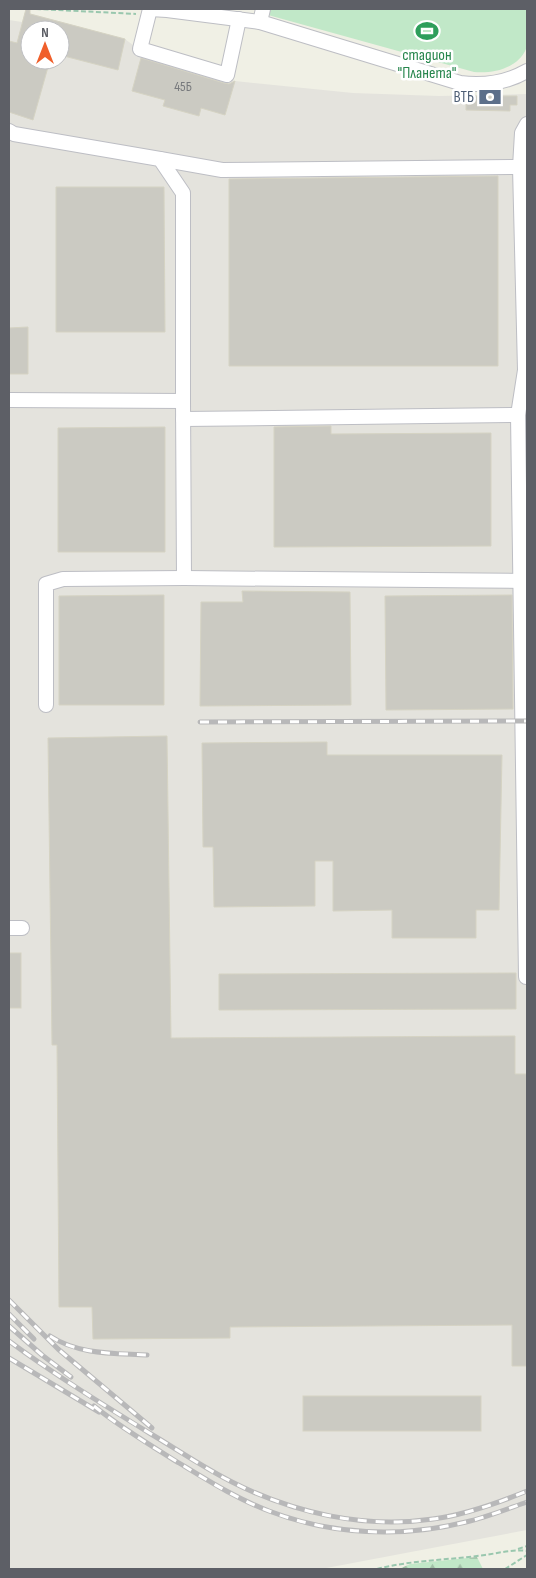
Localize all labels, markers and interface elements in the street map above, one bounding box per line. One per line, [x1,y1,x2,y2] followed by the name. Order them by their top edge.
[414,18,440,44] sports icon: стадион "Планета"
[20,20,70,70] north arrow
[41,24,49,41] text: N
[397,46,457,83] place label: стадион "Планета"
[174,78,192,95] house number: 45Б
[477,84,503,110] bank icon: ВТБ
[453,88,474,107] place label: ВТБ

